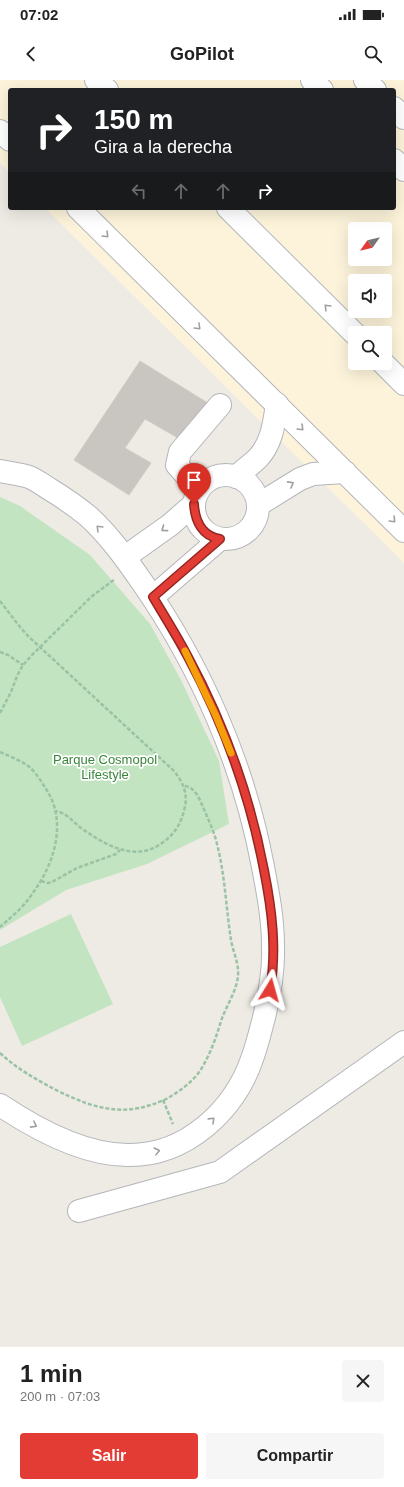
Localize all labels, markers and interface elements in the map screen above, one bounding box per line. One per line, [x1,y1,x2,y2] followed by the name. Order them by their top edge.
[20,6,58,23] text: 07:02
[20,43,42,65] icon: back
[362,43,384,65] icon: search
[170,44,234,64] text: GoPilot
[28,104,80,156] icon: right
[94,104,173,135] text: 150 m
[94,137,232,157] text: Gira a la derecha
[128,180,150,202] icon: left
[170,180,192,202] icon: ahead
[212,180,234,202] icon: ahead
[254,180,276,202] icon: right
[348,222,392,266] north arrow
[348,222,392,370] map controls
[101,231,109,238] one-way arrow
[348,274,392,318] button: sound
[324,304,332,312] one-way arrow
[193,322,201,330] one-way arrow
[348,326,392,370] button: search
[296,423,304,431] one-way arrow
[177,463,211,504] pin
[183,469,205,491] icon: arrive
[287,481,294,488] one-way arrow
[388,515,396,523] one-way arrow
[162,524,169,531] one-way arrow
[96,525,104,533] one-way arrow
[53,752,157,782] park label: Parque Cosmopol Lifestyle
[249,969,291,1011] position arrow
[207,1118,215,1125] one-way arrow
[30,1120,37,1127] one-way arrow
[154,1148,161,1156] one-way arrow
[20,1360,83,1387] text: 1 min
[342,1360,384,1402] button: close
[20,1389,100,1404] text: 200 m · 07:03
[20,1433,198,1479] button: Salir
[206,1433,384,1479] button: Compartir

